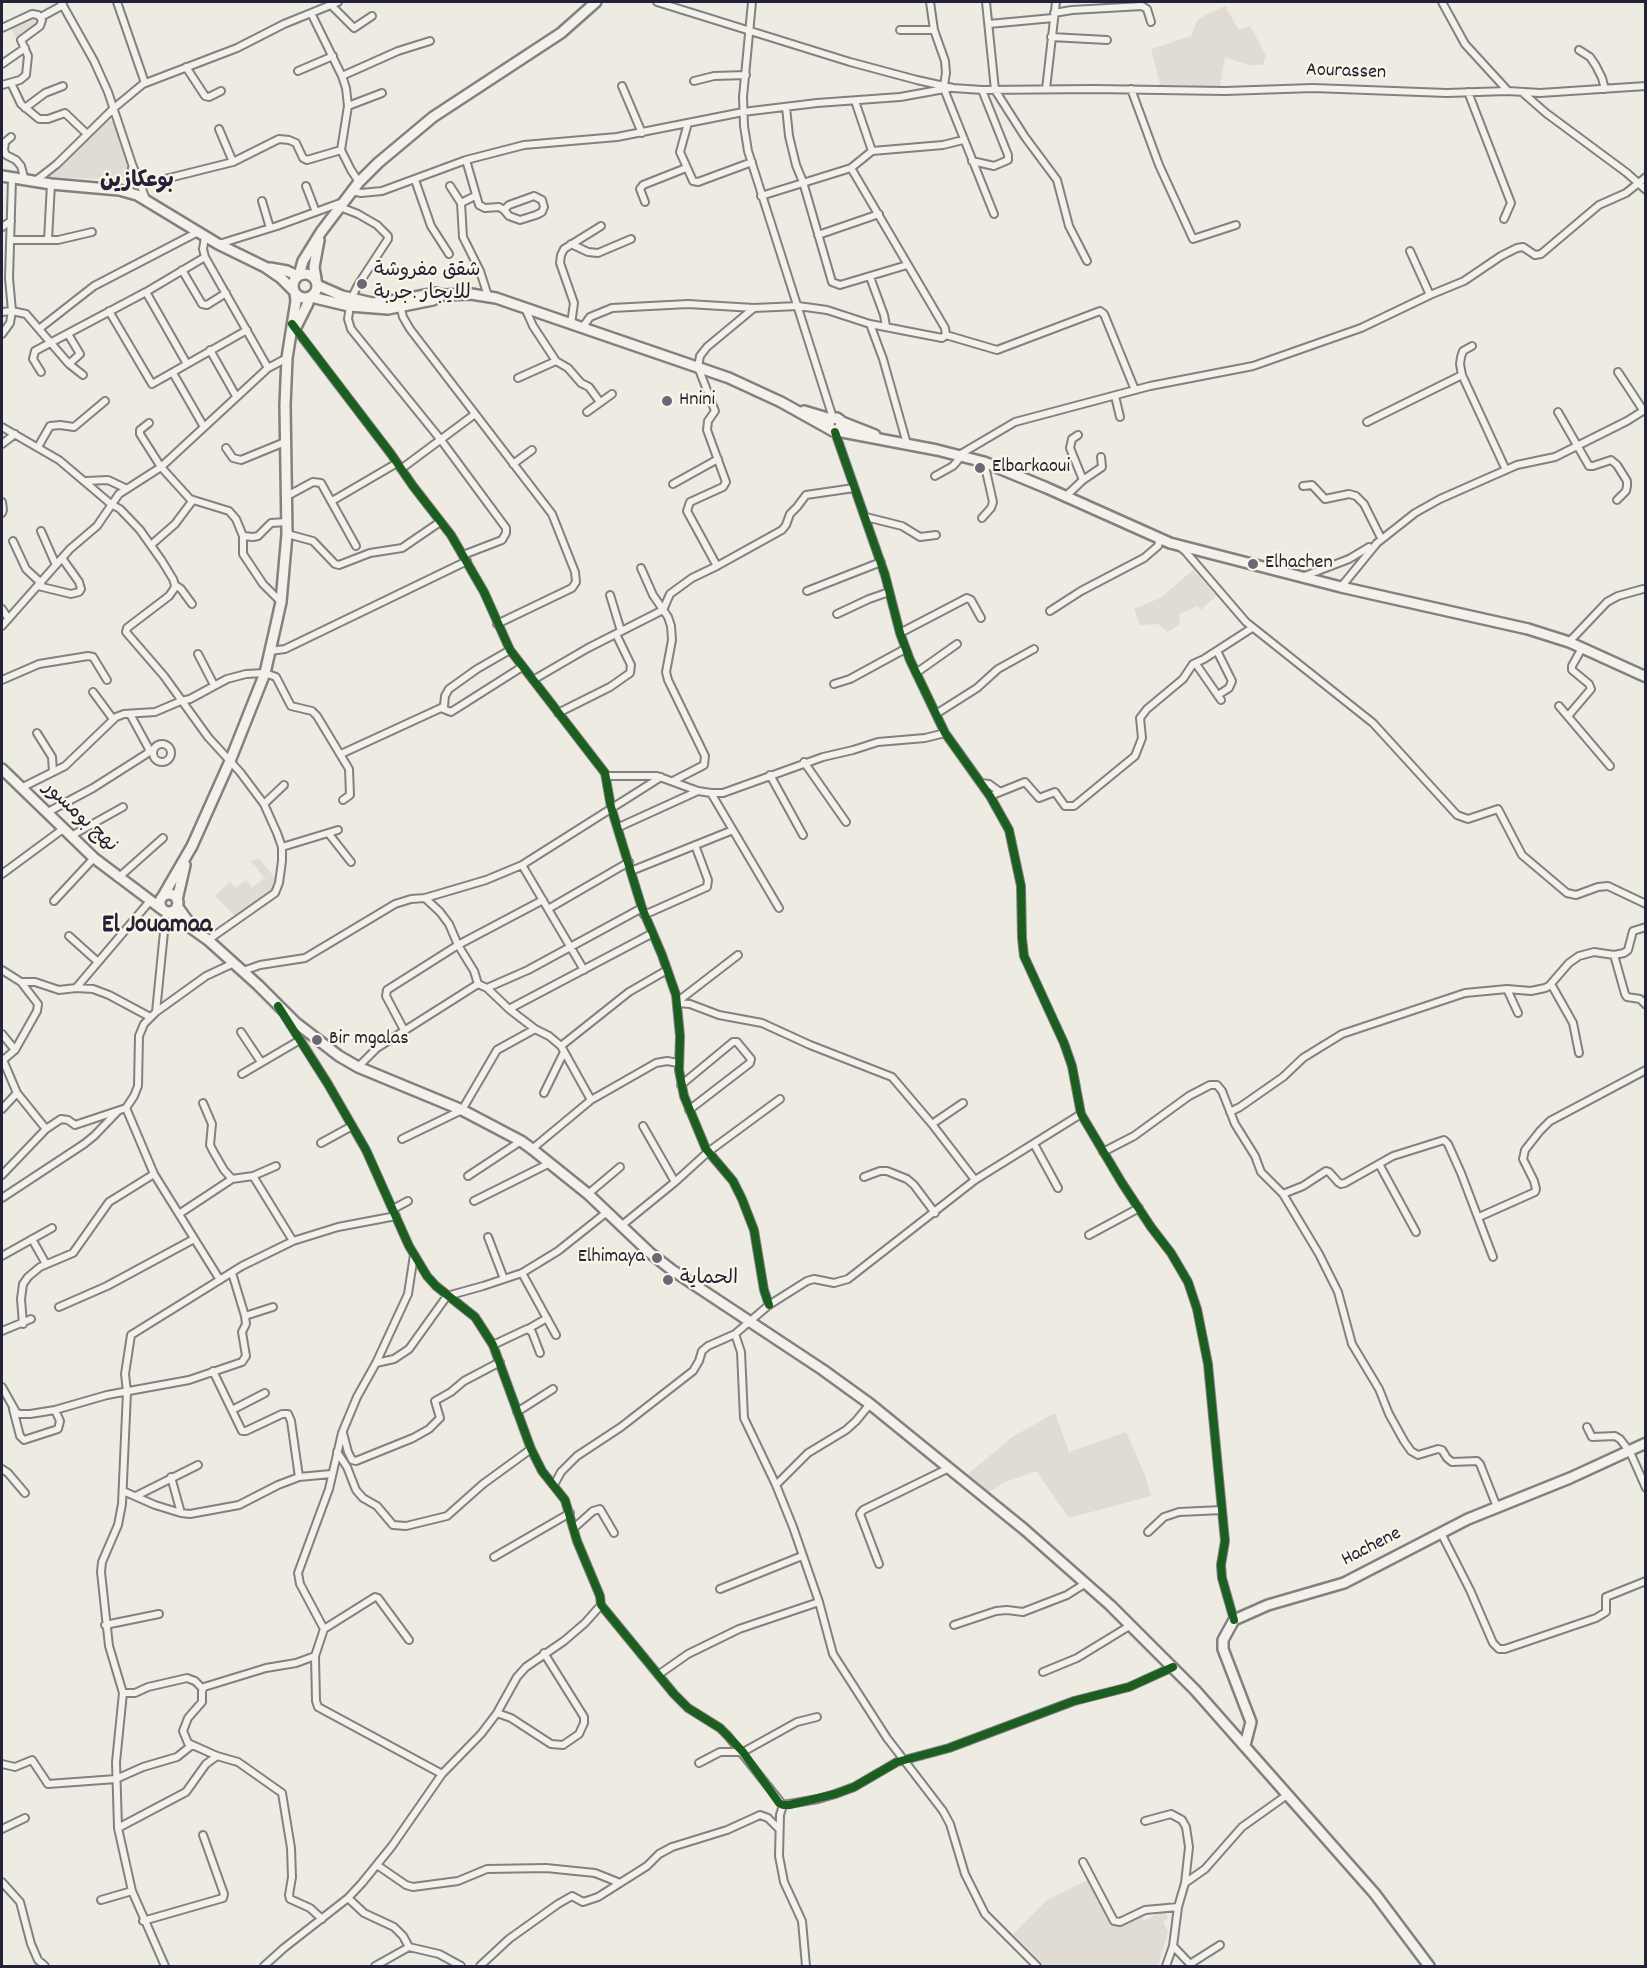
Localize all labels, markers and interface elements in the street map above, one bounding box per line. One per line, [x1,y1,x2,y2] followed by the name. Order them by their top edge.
[1306,60,1386,86] street label: Aourassen
[100,170,174,196] district label: بوعكازين
[374,260,481,307] place label: شقق مفروشة للايجار .جربة
[355,277,369,291] marker: شقق مفروشة للايجار .جربة
[679,389,715,413] place label: Hnini
[660,394,674,408] marker: Hnini
[992,456,1070,480] place label: Elbarkaoui
[973,461,987,475] marker: Elbarkaoui
[1265,552,1333,576] place label: Elhachen
[1246,557,1260,571] marker: Elhachen
[36,777,122,859] street label: نهج بومسور
[102,911,212,943] district label: El Jouamaa
[329,1028,409,1052] place label: Bir mgalas
[310,1033,324,1047] marker: Bir mgalas
[578,1246,645,1270] place label: Elhimaya
[650,1251,664,1265] marker: Elhimaya
[680,1268,738,1292] place label: الحماية
[661,1273,675,1287] marker: الحماية
[1338,1523,1406,1573] street label: Hachene

